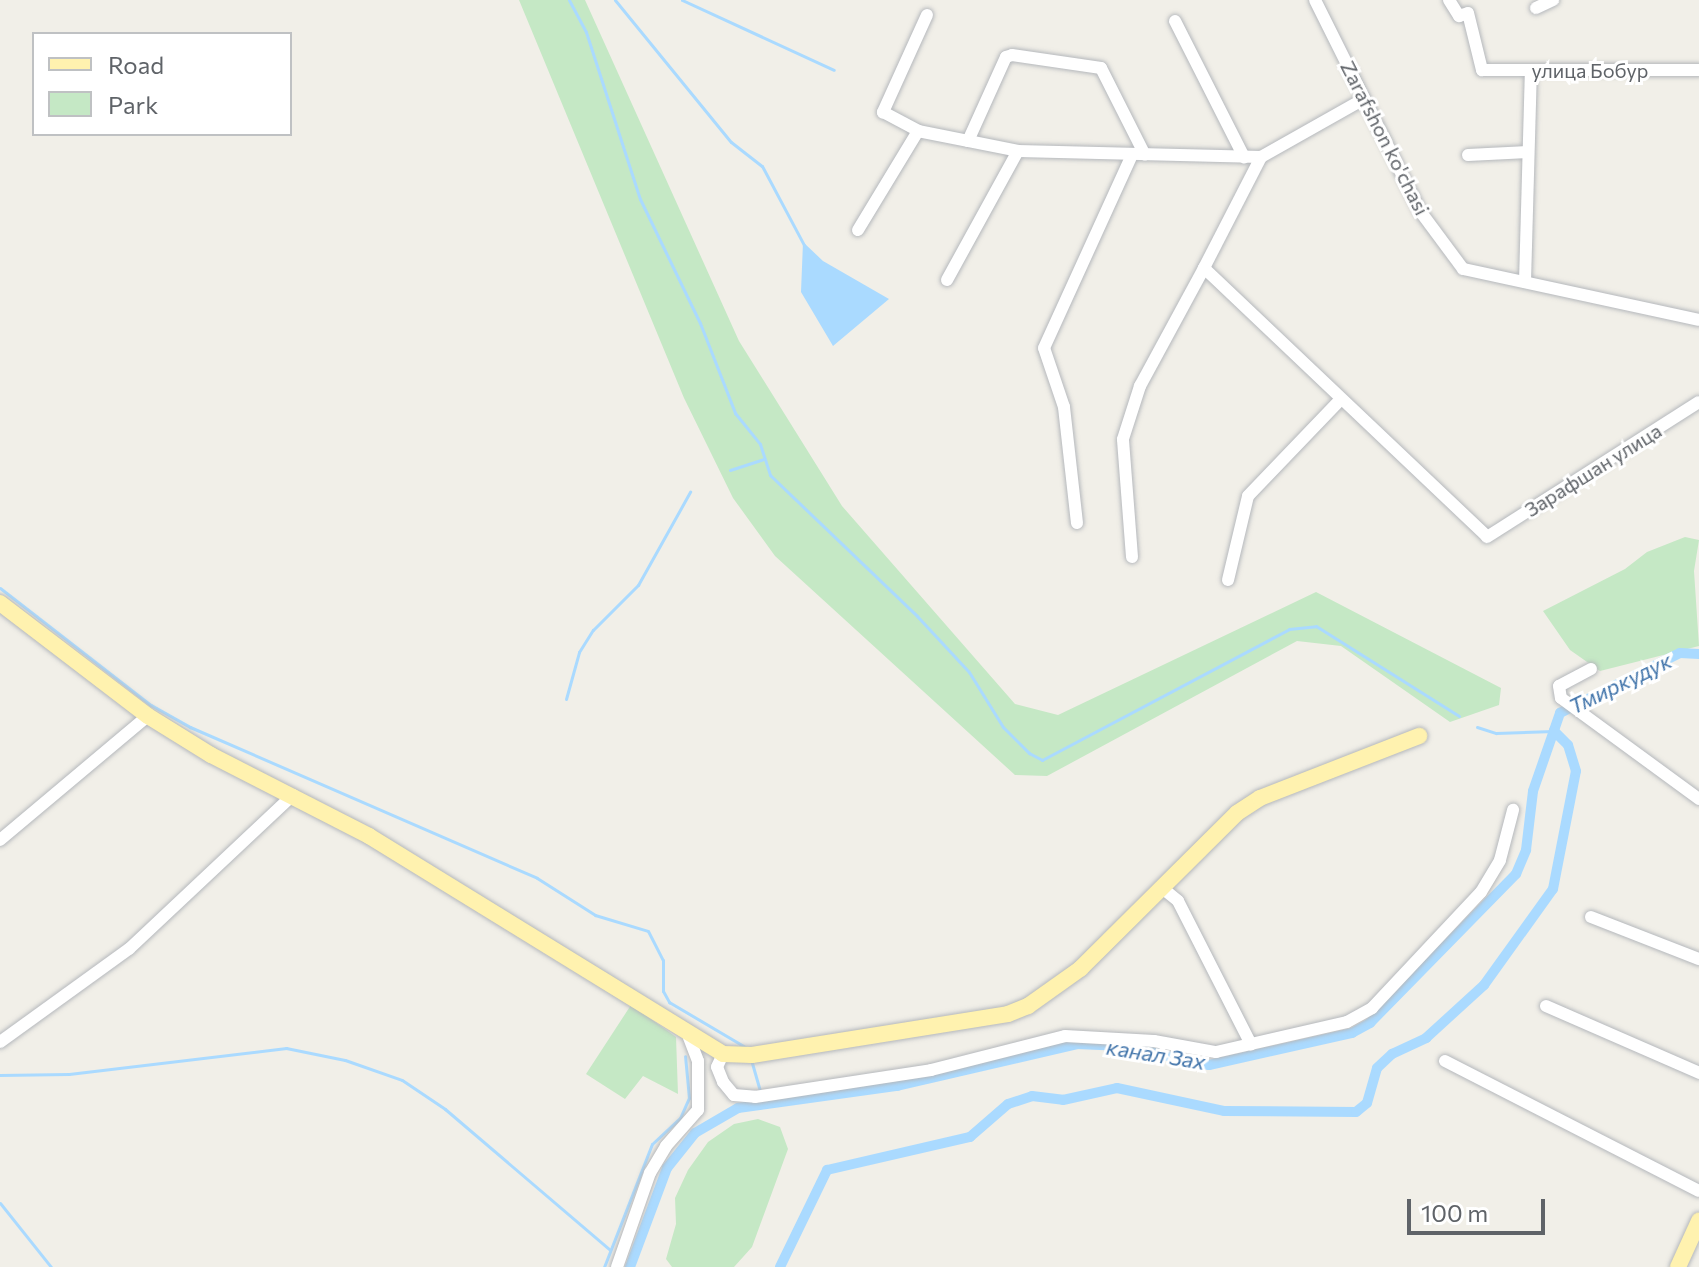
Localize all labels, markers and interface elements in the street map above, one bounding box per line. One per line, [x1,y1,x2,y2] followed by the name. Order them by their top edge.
[32,32,292,136] legend
[108,50,164,79] text: Road
[1336,57,1434,219] street label: Zarafshon ko'chasi
[1532,58,1648,82] street label: улица Бобур
[108,90,158,119] text: Park
[1520,418,1666,522] street label: Зарафшан улица
[1564,647,1676,719] water label: Тмиркудук
[1105,1033,1207,1075] water label: канал Зах
[1411,1183,1549,1233] scale bar
[1421,1198,1488,1227] text: 100 m

